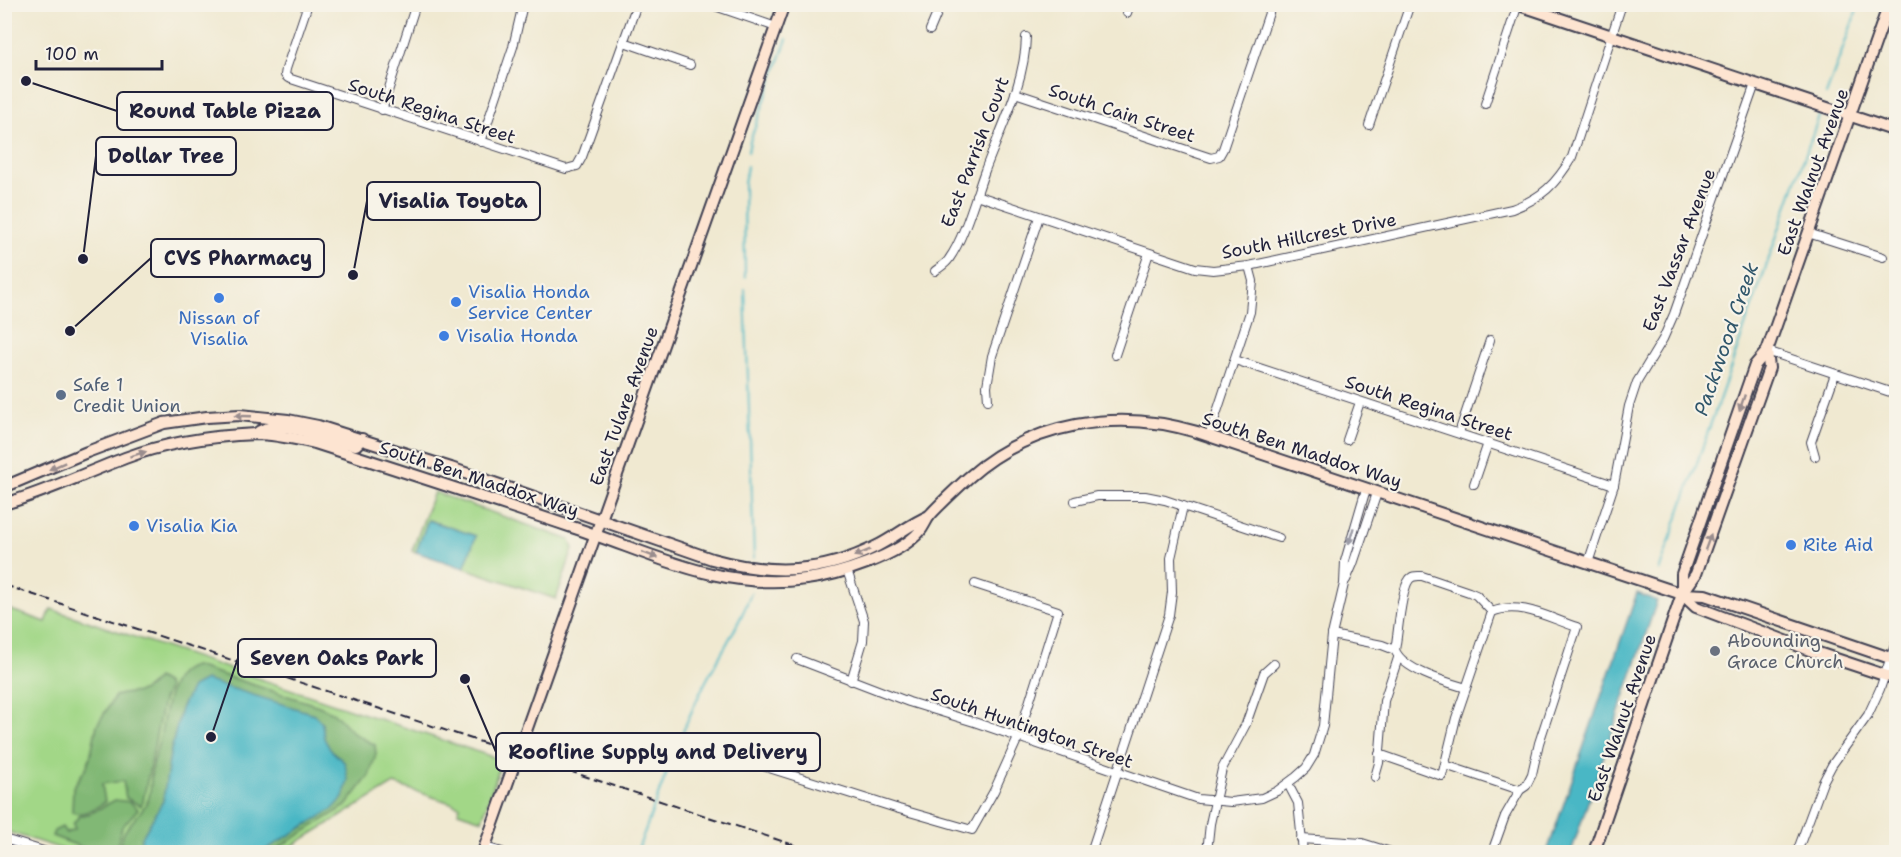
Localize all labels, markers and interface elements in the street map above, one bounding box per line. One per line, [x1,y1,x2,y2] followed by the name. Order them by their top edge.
[36,33,162,71] scale bar
[45,42,99,66] text: 100 m
[345,73,519,149] street label: South Regina Street
[935,73,1015,231] street label: East Parrish Court
[1046,78,1198,148] street label: South Cain Street
[1772,85,1854,259] street label: East Walnut Avenue
[117,92,333,130] callout: Round Table Pizza
[129,98,321,124] text: Round Table Pizza
[96,137,236,175] callout: Dollar Tree
[108,143,224,169] text: Dollar Tree
[1637,165,1721,335] street label: East Vassar Avenue
[367,182,540,220] callout: Visalia Toyota
[378,188,528,214] text: Visalia Toyota
[1220,207,1398,265] street label: South Hillcrest Drive
[151,239,324,277] callout: CVS Pharmacy
[164,245,312,271] text: CVS Pharmacy
[1688,258,1765,419] water label: Packwood Creek
[468,280,593,325] place label: Visalia Honda Service Center
[212,291,226,305] marker: Nissan of Visalia
[449,295,463,309] marker: Visalia Honda Service Center
[178,306,260,351] place label: Nissan of Visalia
[584,323,664,489] street label: East Tulare Avenue
[456,324,578,348] place label: Visalia Honda
[437,329,451,343] marker: Visalia Honda
[1342,370,1516,446] street label: South Regina Street
[73,373,181,418] place label: Safe 1 Credit Union
[54,388,68,402] marker: Safe 1 Credit Union
[1737,394,1747,412] one-way arrow
[1199,406,1405,494] street label: South Ben Maddox Way
[233,411,252,421] one-way arrow
[376,435,582,523] street label: South Ben Maddox Way
[129,449,147,458] one-way arrow
[48,461,65,470] one-way arrow
[146,514,238,538] place label: Visalia Kia
[127,519,141,533] marker: Visalia Kia
[1346,527,1355,545] one-way arrow
[1703,533,1713,551] one-way arrow
[1803,533,1873,557] place label: Rite Aid
[1784,538,1798,552] marker: Rite Aid
[853,549,871,558] one-way arrow
[641,550,659,560] one-way arrow
[1727,629,1844,674] place label: Abounding Grace Church
[1582,631,1662,805] street label: East Walnut Avenue
[238,639,436,677] callout: Seven Oaks Park
[1708,644,1722,658] marker: Abounding Grace Church
[250,645,424,671] text: Seven Oaks Park
[928,682,1136,774] street label: South Huntington Street
[496,733,820,771] callout: Roofline Supply and Delivery
[508,739,808,765] text: Roofline Supply and Delivery

